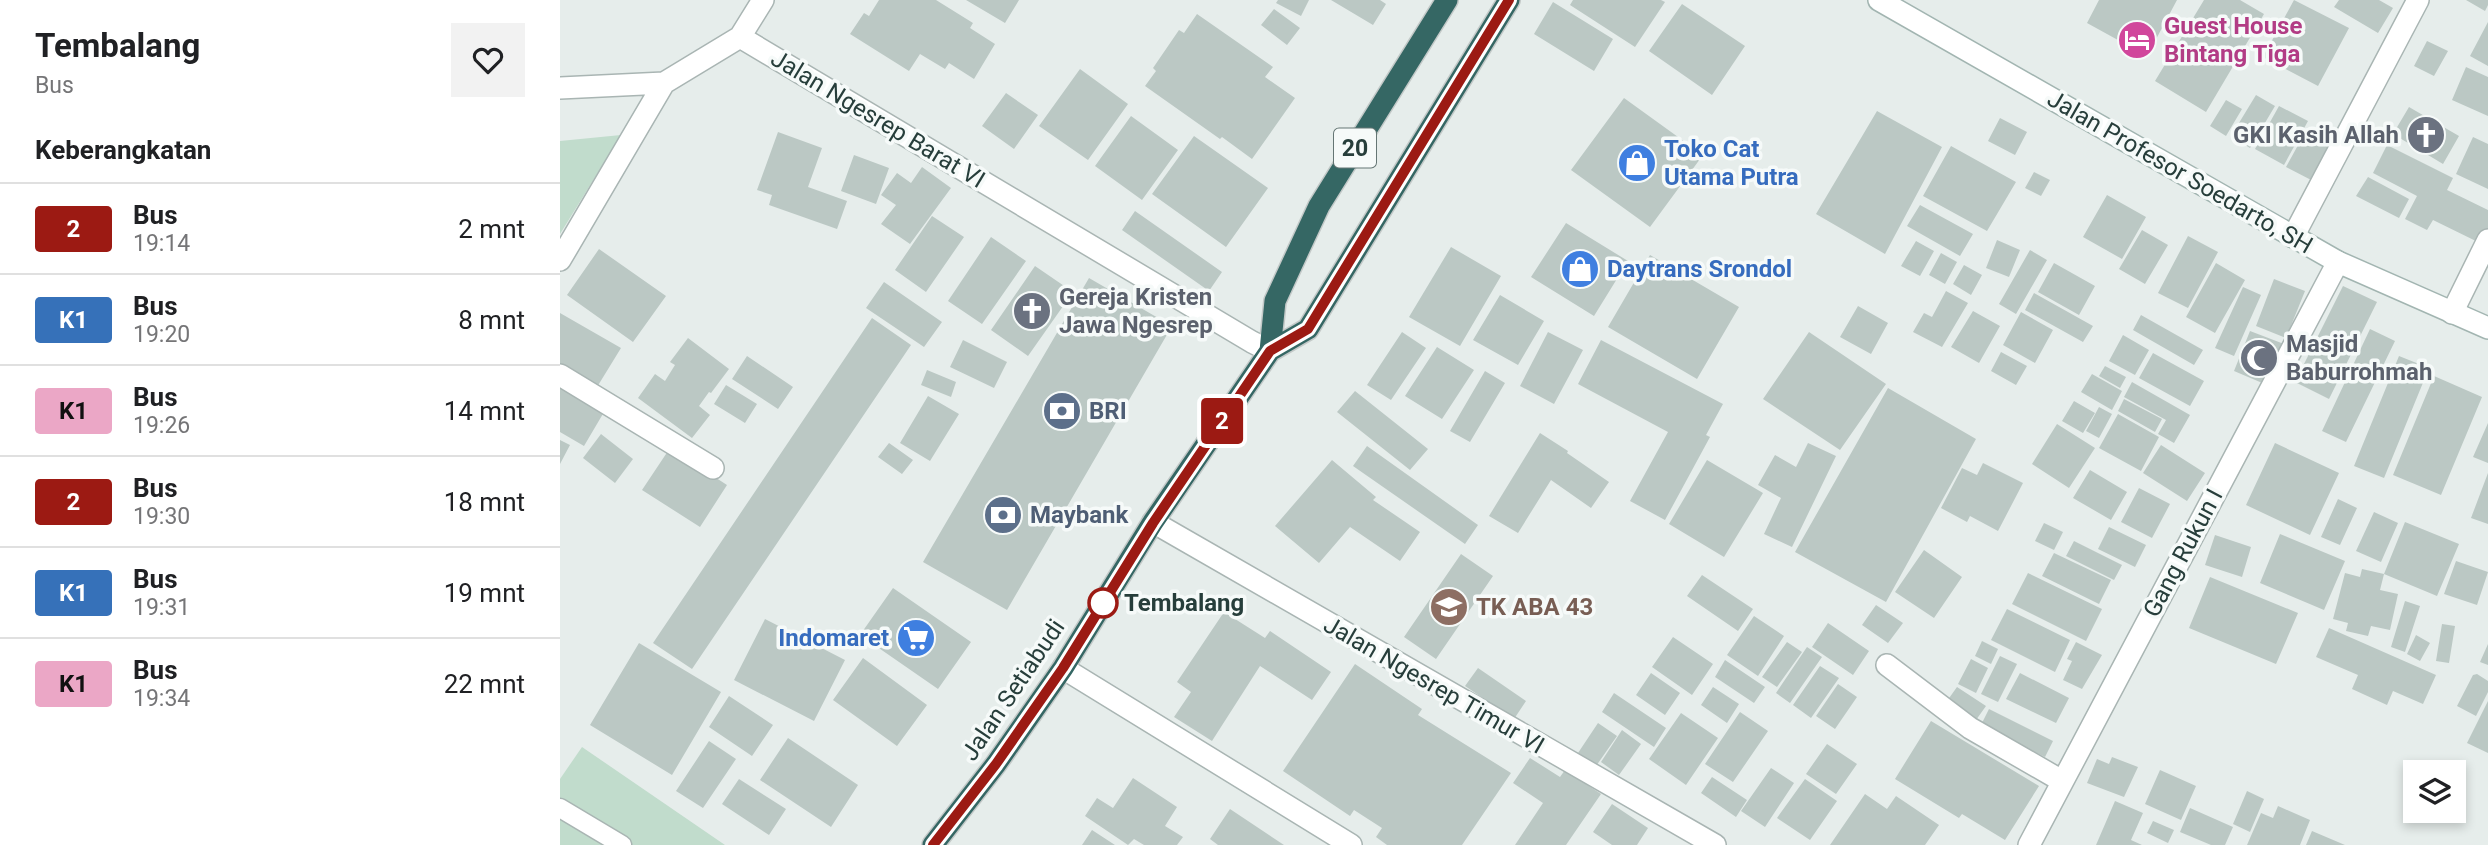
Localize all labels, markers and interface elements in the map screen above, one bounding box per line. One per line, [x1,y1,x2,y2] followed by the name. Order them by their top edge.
[2164,12,2302,68] place label: Guest House Bintang Tiga
[2116,19,2158,61] hotel icon: Guest House Bintang Tiga
[451,23,525,97] button: heart
[35,26,200,65] text: Tembalang
[766,44,990,194] street label: Jalan Ngesrep Barat VI
[35,72,74,99] text: Bus
[2042,85,2318,259] street label: Jalan Profesor Soedarto, SH
[2405,114,2447,156] church icon: GKI Kasih Allah
[2233,121,2399,149] place label: GKI Kasih Allah
[1334,128,1376,168] road number: 20
[35,135,211,165] text: Keberangkatan
[1664,135,1799,191] place label: Toko Cat Utama Putra
[1616,142,1658,184] shop icon: Toko Cat Utama Putra
[133,200,178,230] text: Bus
[458,214,525,244] text: 2 mnt
[67,215,80,243] text: 2
[133,230,190,257] text: 19:14
[1559,248,1601,290] shop icon: Daytrans Srondol
[1607,255,1792,283] place label: Daytrans Srondol
[1059,283,1213,339] place label: Gereja Kristen Jawa Ngesrep
[1011,290,1053,332] church icon: Gereja Kristen Jawa Ngesrep
[133,291,178,321] text: Bus
[458,305,525,335] text: 8 mnt
[59,306,88,334] text: K1
[133,321,190,348] text: 19:20
[2286,330,2432,386] place label: Masjid Baburrohmah
[2238,337,2280,379] mosque icon: Masjid Baburrohmah
[133,382,178,412] text: Bus
[1041,390,1083,432] bank icon: BRI
[444,396,525,426] text: 14 mnt
[59,397,88,425] text: K1
[1089,397,1127,425] place label: BRI
[1199,398,1245,444] line badge: 2
[1215,407,1229,435] text: 2
[133,412,190,439] text: 19:26
[133,473,178,503] text: Bus
[2137,484,2229,622] street label: Gang Rukun I
[444,487,525,517] text: 18 mnt
[67,488,80,516] text: 2
[982,494,1024,536] bank icon: Maybank
[1030,501,1130,529] place label: Maybank
[133,503,190,530] text: 19:30
[133,564,178,594] text: Bus
[444,578,525,608] text: 19 mnt
[59,579,88,607] text: K1
[1428,586,1470,628] school or university icon: TK ABA 43
[1088,588,1118,618] marker: Tembalang
[1124,589,1244,617] place label: Tembalang
[1476,593,1593,621] place label: TK ABA 43
[133,594,190,621] text: 19:31
[1319,610,1549,760] street label: Jalan Ngesrep Timur VI
[955,614,1071,766] street label: Jalan Setiabudi
[895,617,937,659] supermarket icon: Indomaret
[778,624,889,652] place label: Indomaret
[133,655,178,685] text: Bus
[444,669,525,699] text: 22 mnt
[59,670,88,698] text: K1
[133,685,190,712] text: 19:34
[2403,760,2466,823] map controls
[2403,760,2466,823] button: layers

